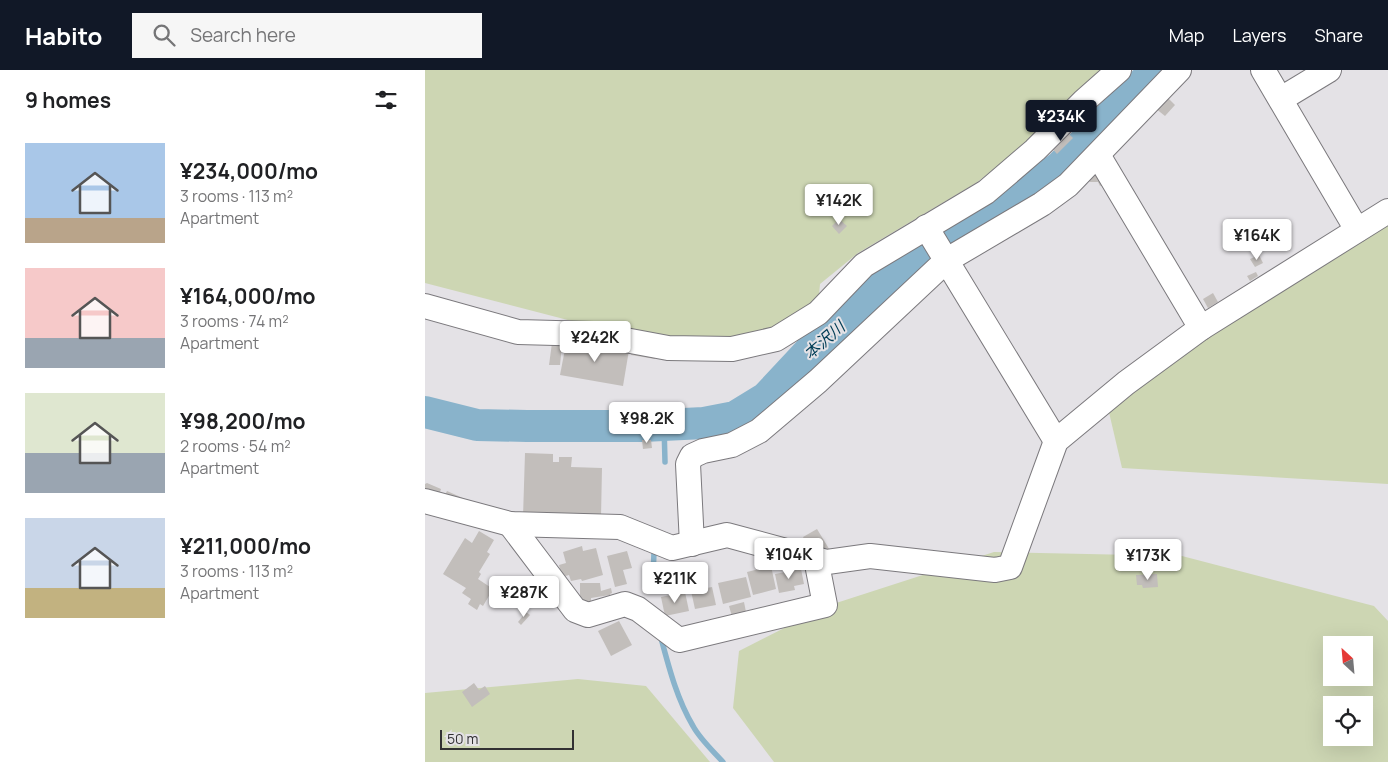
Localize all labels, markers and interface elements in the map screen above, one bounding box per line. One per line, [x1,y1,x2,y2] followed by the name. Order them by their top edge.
[132,13,482,58] search box
[25,19,102,52] text: Habito
[150,21,178,49] icon: search
[190,22,296,48] text: Search here
[1169,23,1204,47] text: Map
[1232,23,1286,47] text: Layers
[1314,23,1363,47] text: Share
[25,86,111,114] text: 9 homes
[372,86,400,114] icon: filters
[1026,100,1096,142] pin: ¥234K
[1037,105,1085,127] text: ¥234K
[180,157,318,185] text: ¥234,000/mo
[65,163,125,223] icon: home
[804,184,874,226] pin: ¥142K
[180,185,293,207] text: 3 rooms · 113 m²
[816,189,862,211] text: ¥142K
[180,207,259,229] text: Apartment
[1222,218,1292,261] pin: ¥164K
[1234,224,1280,246] text: ¥164K
[180,282,315,310] text: ¥164,000/mo
[65,288,125,348] icon: home
[180,310,289,332] text: 3 rooms · 74 m²
[799,315,851,364] water label: 本沢川
[560,320,630,363] pin: ¥242K
[571,326,619,348] text: ¥242K
[180,332,259,354] text: Apartment
[606,402,688,444] pin: ¥98.2K
[180,407,305,435] text: ¥98,200/mo
[620,407,674,429] text: ¥98.2K
[65,413,125,473] icon: home
[180,435,291,457] text: 2 rooms · 54 m²
[180,457,259,479] text: Apartment
[180,532,311,560] text: ¥211,000/mo
[65,538,125,598] icon: home
[754,538,824,580] pin: ¥104K
[1113,538,1183,581] pin: ¥173K
[765,543,813,565] text: ¥104K
[1126,544,1170,566] text: ¥173K
[180,560,293,582] text: 3 rooms · 113 m²
[640,562,710,604] pin: ¥211K
[653,567,697,589] text: ¥211K
[489,576,559,618] pin: ¥287K
[500,581,548,603] text: ¥287K
[180,582,259,604] text: Apartment
[1323,636,1373,686] north arrow
[1323,636,1373,746] map controls
[1323,696,1373,746] button: locate
[440,727,574,750] scale bar
[447,729,478,748] text: 50 m

